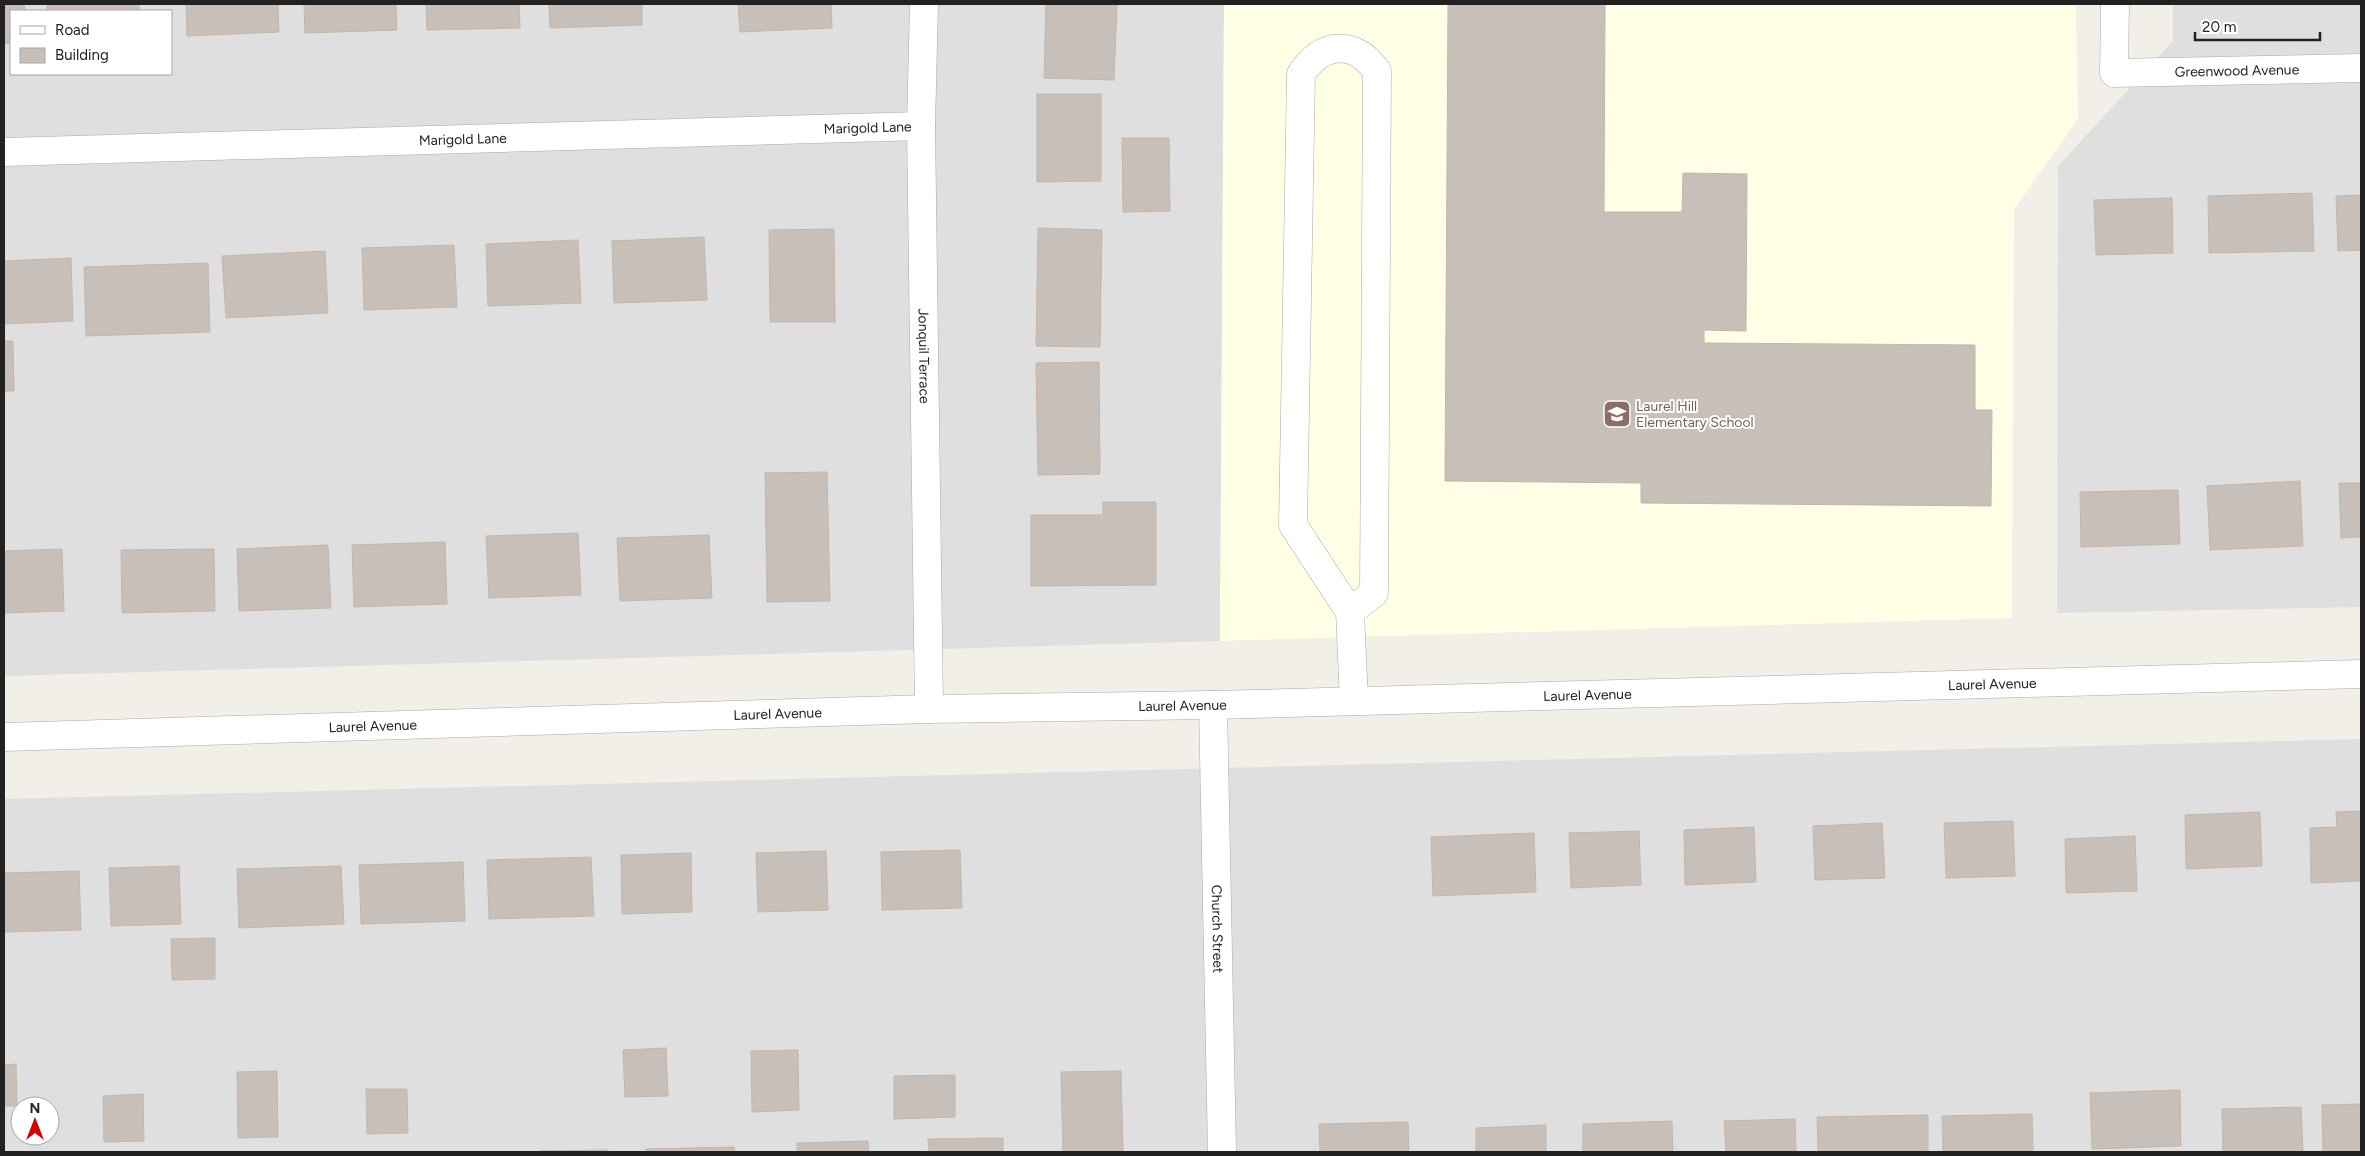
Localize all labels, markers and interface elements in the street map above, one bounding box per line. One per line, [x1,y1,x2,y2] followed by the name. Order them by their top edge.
[10,10,172,75] legend
[2195,10,2320,42] scale bar
[2202,18,2236,36] text: 20 m
[55,21,90,39] text: Road
[55,46,109,64] text: Building
[2175,61,2300,81] street label: Greenwood Avenue
[823,118,912,138] street label: Marigold Lane
[419,130,507,149] street label: Marigold Lane
[915,308,933,404] street label: Jonquil Terrace
[1636,398,1754,431] place label: Laurel Hill Elementary School
[1602,399,1632,429] school or university icon: Laurel Hill Elementary School
[1948,675,2037,694] street label: Laurel Avenue
[1543,686,1632,705] street label: Laurel Avenue
[1138,697,1227,715] street label: Laurel Avenue
[733,704,823,724] street label: Laurel Avenue
[328,716,418,736] street label: Laurel Avenue
[1208,885,1226,973] street label: Church Street
[10,1096,60,1146] north arrow
[30,1100,40,1117] text: N

